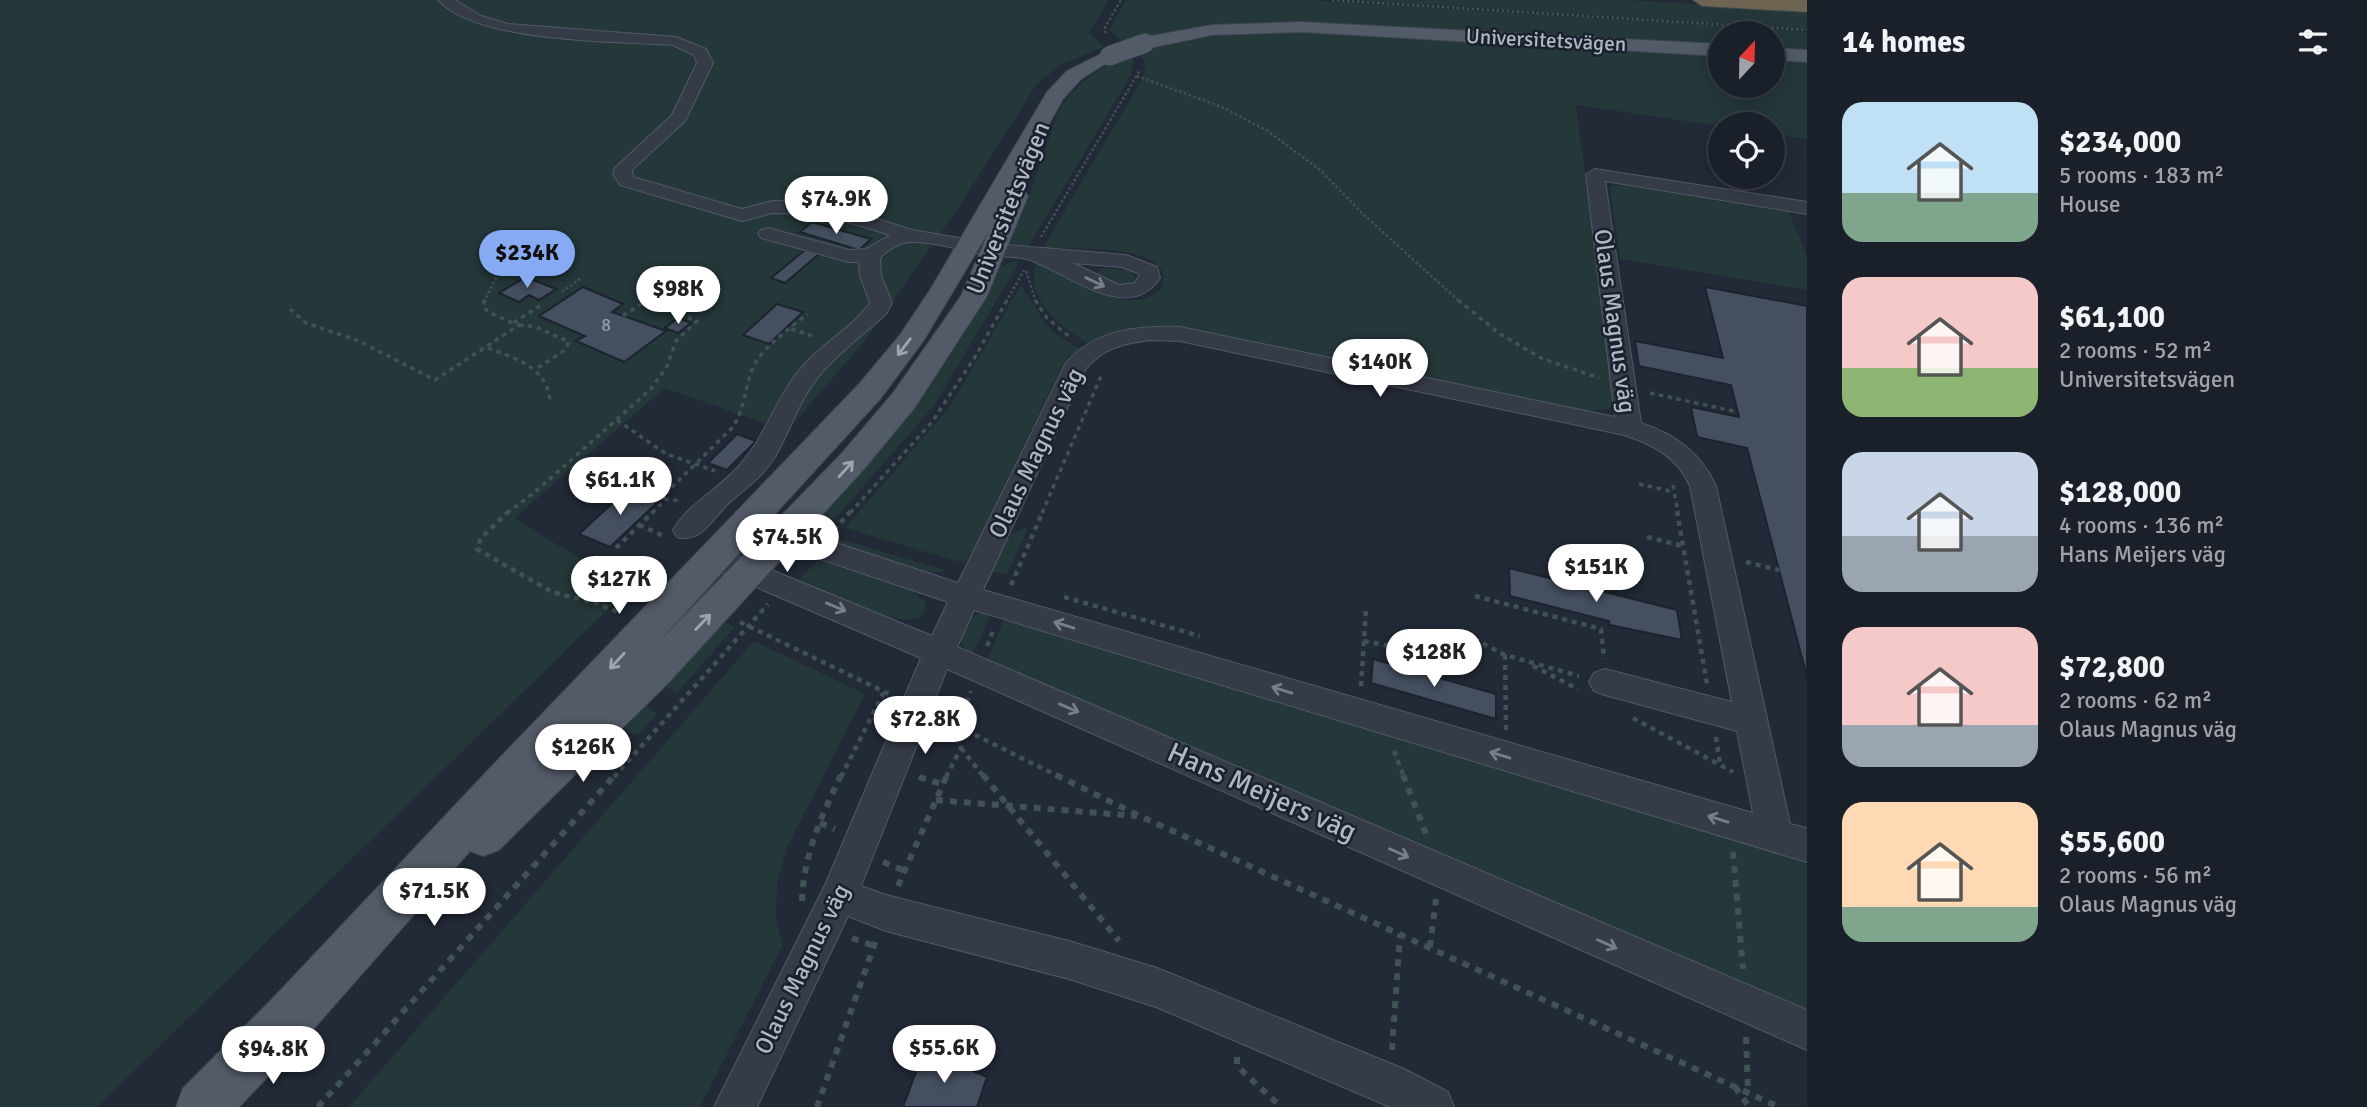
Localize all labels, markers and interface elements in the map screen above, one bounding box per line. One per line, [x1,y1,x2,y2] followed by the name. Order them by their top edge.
[1708,21,1785,98] north arrow
[1708,21,1785,189] map controls
[1465,23,1627,57] street label: Universitetsvägen
[2294,23,2332,61] icon: filters
[1842,24,1965,61] text: 14 homes
[1708,112,1785,189] button: locate
[960,117,1056,299] street label: Universitetsvägen
[2059,124,2181,161] text: $234,000
[1898,130,1982,214] icon: home
[2059,161,2224,190] text: 5 rooms · 183 m²
[779,176,893,236] pin: $74.9K
[801,184,871,213] text: $74.9K
[2059,190,2121,219] text: House
[1587,227,1643,415] street label: Olaus Magnus väg
[478,230,576,290] pin: $234K
[495,238,559,267] text: $234K
[637,266,719,326] pin: $98K
[652,274,704,303] text: $98K
[1084,276,1105,290] one-way arrow
[2059,299,2165,336] text: $61,100
[1898,305,1982,389] icon: home
[601,314,611,336] house number: 8
[2059,336,2212,365] text: 2 rooms · 52 m²
[897,337,912,356] one-way arrow
[1331,340,1429,399] pin: $140K
[1348,347,1412,376] text: $140K
[982,363,1090,543] street label: Olaus Magnus väg
[2059,365,2235,394] text: Universitetsvägen
[563,458,677,517] pin: $61.1K
[838,461,855,478] one-way arrow
[585,465,655,494] text: $61.1K
[2059,474,2181,511] text: $128,000
[1898,480,1982,564] icon: home
[2059,511,2224,540] text: 4 rooms · 136 m²
[730,514,844,574] pin: $74.5K
[752,522,822,551] text: $74.5K
[2059,540,2226,569] text: Hans Meijers väg
[1547,544,1645,604] pin: $151K
[1564,552,1628,581] text: $151K
[570,556,668,616] pin: $127K
[587,564,651,593] text: $127K
[825,602,846,615] one-way arrow
[694,613,711,630] one-way arrow
[1053,617,1075,630] one-way arrow
[1385,630,1483,689] pin: $128K
[1402,637,1466,666] text: $128K
[2059,649,2165,686] text: $72,800
[609,652,626,669] one-way arrow
[1898,655,1982,739] icon: home
[1271,682,1293,695] one-way arrow
[2059,686,2212,715] text: 2 rooms · 62 m²
[868,696,982,756] pin: $72.8K
[1058,702,1079,715] one-way arrow
[890,704,960,733] text: $72.8K
[2059,715,2237,744] text: Olaus Magnus väg
[534,724,632,784] pin: $126K
[551,732,615,761] text: $126K
[1162,735,1362,849] street label: Hans Meijers väg
[1489,747,1511,760] one-way arrow
[1707,812,1729,825] one-way arrow
[2059,824,2165,861] text: $55,600
[1898,830,1982,914] icon: home
[1388,847,1409,860] one-way arrow
[2059,861,2212,890] text: 2 rooms · 56 m²
[377,869,491,928] pin: $71.5K
[399,876,469,905] text: $71.5K
[748,879,856,1059] street label: Olaus Magnus väg
[2059,890,2237,919] text: Olaus Magnus väg
[1596,938,1618,951] one-way arrow
[216,1026,330,1086] pin: $94.8K
[887,1026,1001,1085] pin: $55.6K
[909,1033,979,1062] text: $55.6K
[238,1034,308,1063] text: $94.8K

